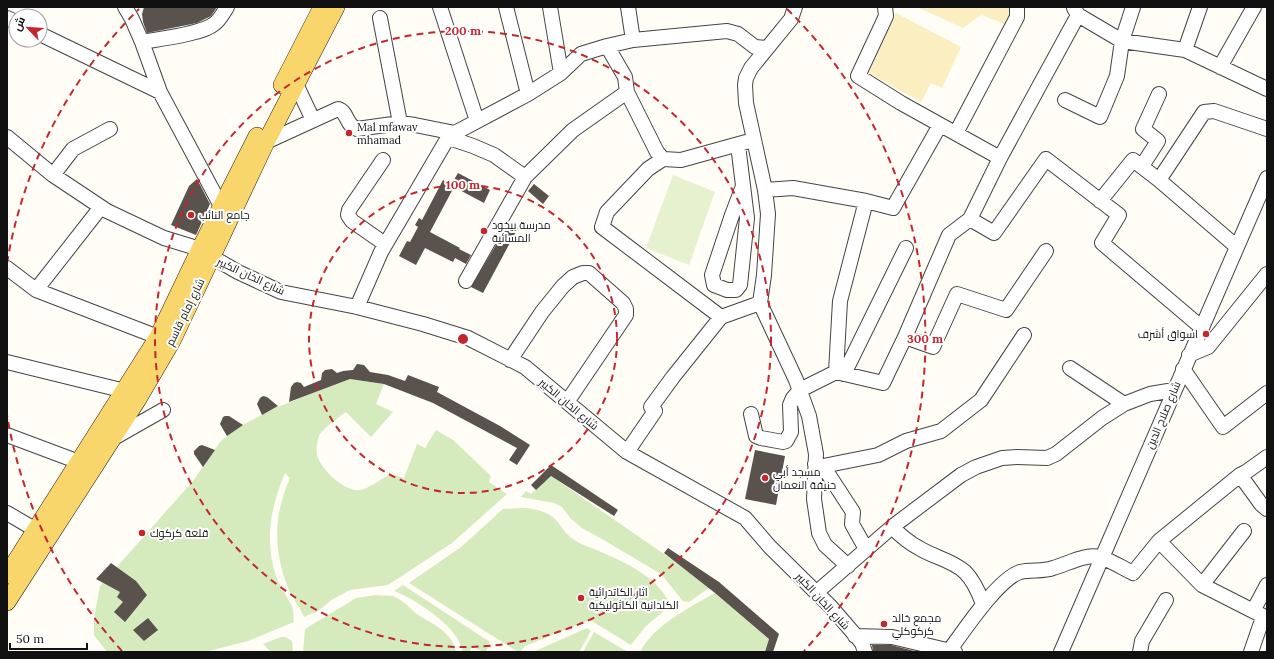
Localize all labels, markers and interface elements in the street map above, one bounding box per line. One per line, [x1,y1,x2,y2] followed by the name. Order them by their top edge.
[8,8,48,48] north arrow
[10,14,28,33] text: ش
[445,23,481,38] text: 200 m
[357,120,418,147] place label: Mal mfawav mhamad
[344,128,354,138] marker: Mal mfawav mhamad
[446,177,480,192] text: 100 m
[199,208,250,223] place label: جامع النائب
[186,210,196,220] marker: جامع النائب
[492,218,551,245] place label: مدرسة بيخود المسائية
[479,226,489,236] marker: مدرسة بيخود المسائية
[214,254,287,299] street label: شارع الخان الكبير
[163,276,208,349] street label: شارع إمام قاسم
[1138,327,1198,341] place label: اسواق أشرف
[1201,329,1211,339] marker: اسواق أشرف
[907,331,943,346] text: 300 m
[456,332,470,346] centre of rings
[535,374,602,434] street label: شارع الخان الكبير
[1142,379,1185,451] street label: شارع صلاح الدين
[773,465,836,492] place label: مسجد أبي حنيفة النعمان
[760,473,770,483] marker: مسجد أبي حنيفة النعمان
[150,526,208,540] place label: قلعة كركوك
[137,528,147,538] marker: قلعة كركوك
[791,569,853,633] street label: شارع الخان الكبير
[589,585,679,612] place label: اثار الكاتدرائية الكلدانية الكاثوليكية
[576,593,586,603] marker: اثار الكاتدرائية الكلدانية الكاثوليكية
[892,611,941,640] place label: مجمع خالد كركوكلي
[879,619,889,629] marker: مجمع خالد كركوكلي
[10,625,87,651] scale bar
[16,631,44,646] text: 50 m

